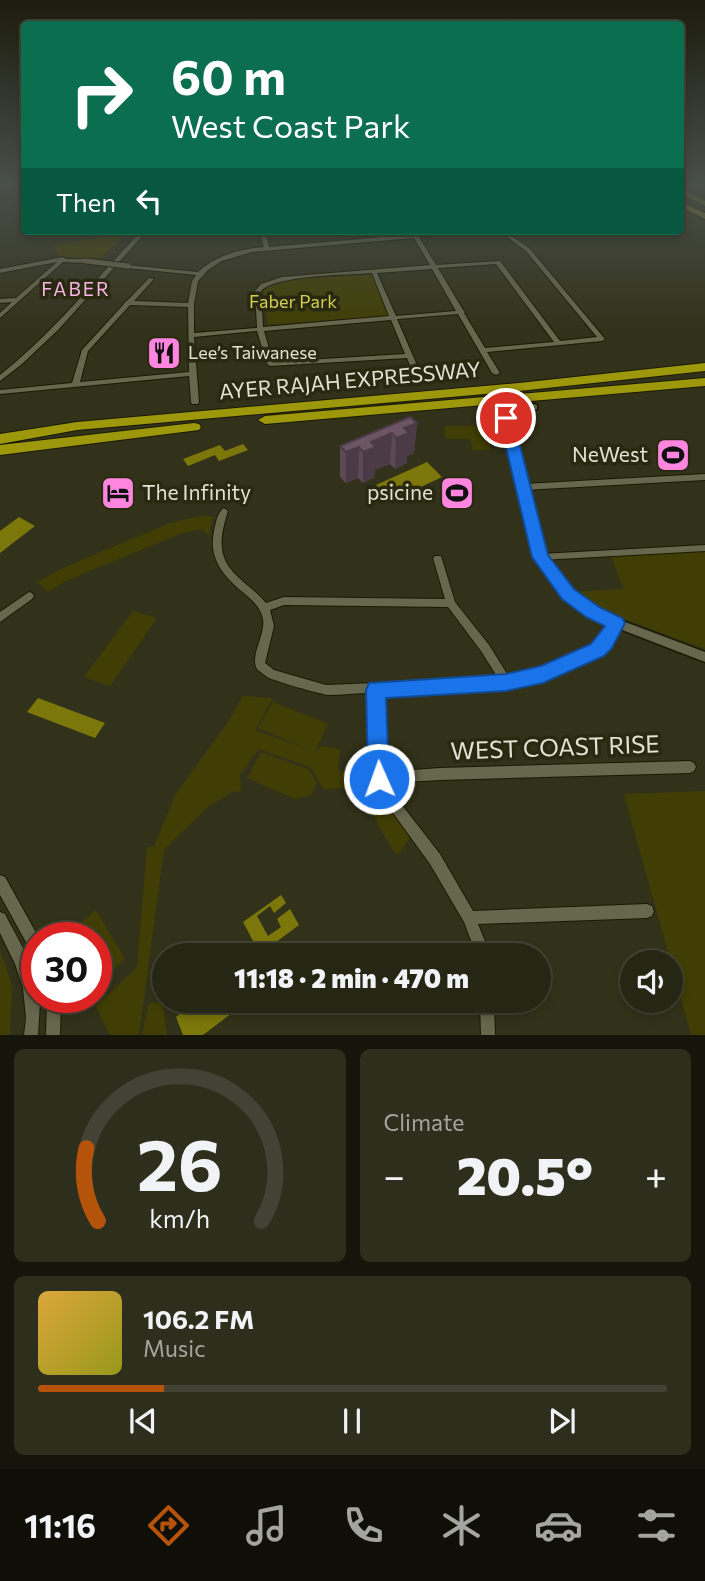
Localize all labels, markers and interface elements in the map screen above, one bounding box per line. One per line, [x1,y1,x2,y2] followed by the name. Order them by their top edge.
[171,45,286,105] text: 60 m
[56,49,147,140] icon: right
[171,105,410,145] text: West Coast Park
[130,182,168,220] icon: left
[56,186,116,217] text: Then
[41,277,111,300] district label: FABER
[249,290,337,312] park label: Faber Park
[145,334,183,372] restaurant icon: Lee’s Taiwanese
[188,341,317,363] place label: Lee’s Taiwanese
[218,356,482,403] street label: AYER RAJAH EXPRESSWAY
[476,388,536,448] pin
[487,399,525,437] icon: arrive
[654,436,692,474] sports icon: NeWest
[572,441,648,466] place label: NeWest
[99,474,137,512] hotel icon: The Infinity
[438,474,476,512] sports icon: psicine
[142,479,251,504] place label: The Infinity
[367,479,433,504] place label: psicine
[450,728,660,765] street label: WEST COAST RISE
[342,742,416,816] position arrow
[21,922,112,1013] speed limit sign: 30
[620,950,683,1013] map controls
[620,950,683,1013] button: sound
[234,962,469,993] text: 11:18 · 2 min · 470 m
[384,1108,465,1136] text: Climate
[137,1118,223,1207] text: 26
[457,1142,593,1206] text: 20.5°
[384,1151,405,1198] text: −
[645,1151,667,1198] text: +
[149,1203,210,1233] text: km/h
[143,1303,254,1334] text: 106.2 FM
[143,1334,206,1362] text: Music
[124,1402,162,1440] icon: previous
[333,1402,371,1440] icon: pause
[543,1402,581,1440] icon: next
[144,1501,193,1550] icon: directions
[242,1501,291,1550] icon: music
[339,1501,388,1550] icon: phone
[437,1501,486,1550] icon: climate
[534,1501,583,1550] icon: car
[632,1501,681,1550] icon: filters
[24,1505,96,1545] text: 11:16

